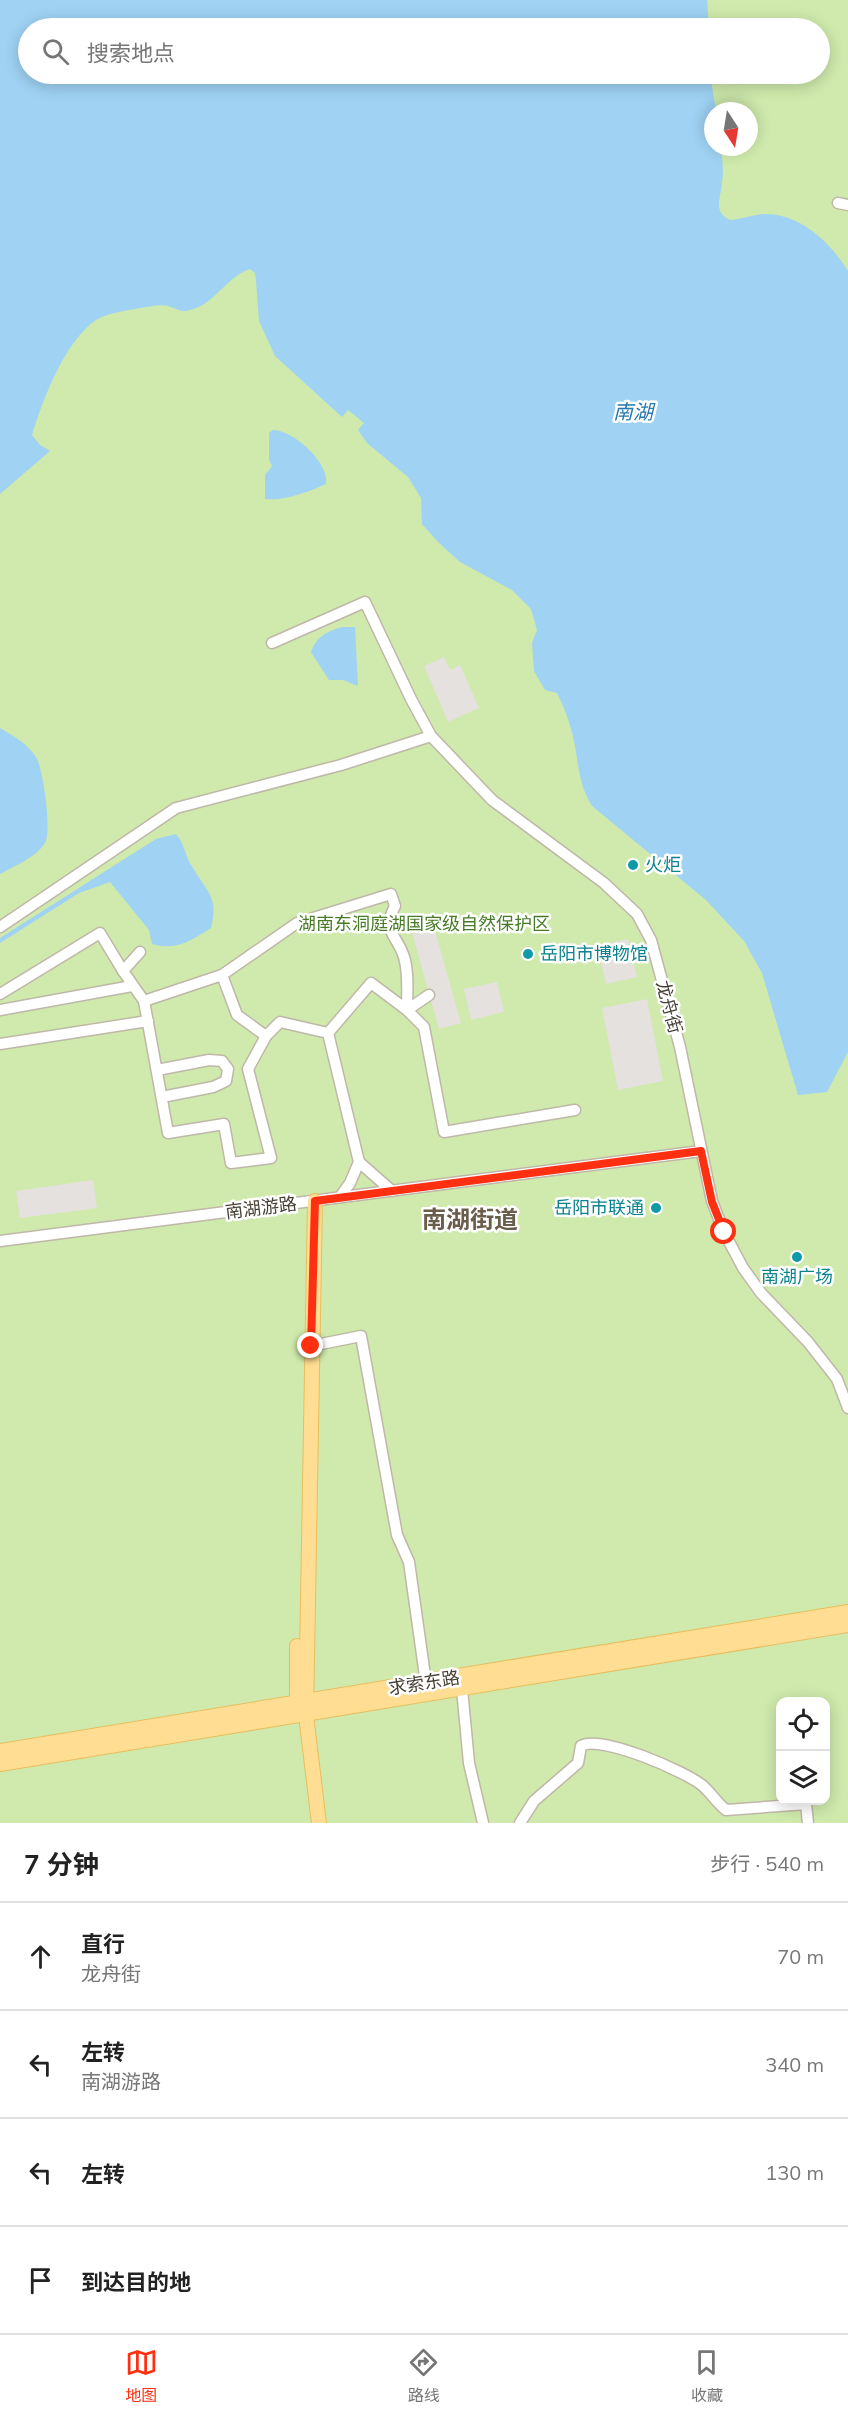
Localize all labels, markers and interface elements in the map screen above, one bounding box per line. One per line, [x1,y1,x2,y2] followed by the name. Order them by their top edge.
[18,18,830,84] search box
[39,35,72,68] icon: search
[87,39,175,67] text: 搜索地点
[704,102,758,156] north arrow
[613,399,656,424] water label: 南湖
[645,853,681,876] place label: 火炬
[626,858,640,872] marker: 火炬
[298,912,550,935] park label: 湖南东洞庭湖国家级自然保护区
[540,942,648,965] place label: 岳阳市博物馆
[521,947,535,961] marker: 岳阳市博物馆
[651,978,688,1036] street label: 龙舟街
[224,1192,298,1223] street label: 南湖游路
[554,1196,644,1219] place label: 岳阳市联通
[649,1201,663,1215] marker: 岳阳市联通
[422,1204,518,1234] district label: 南湖街道
[710,1218,736,1244] route start
[790,1250,804,1264] marker: 南湖广场
[761,1265,833,1288] place label: 南湖广场
[297,1332,323,1358] route end
[387,1666,461,1699] street label: 求索东路
[776,1697,830,1805] map controls
[776,1697,830,1751] button: locate
[776,1751,830,1805] button: layers
[24,1848,99,1881] text: 7 分钟
[710,1851,824,1876] text: 步行 · 540 m
[81,1930,125,1958] text: 直行
[24,1940,57,1973] icon: ahead
[777,1944,824,1969] text: 70 m
[81,1961,141,1986] text: 龙舟街
[81,2038,125,2066] text: 左转
[24,2048,57,2081] icon: left
[765,2052,824,2077] text: 340 m
[81,2069,161,2094] text: 南湖游路
[24,2156,57,2189] icon: left
[81,2160,125,2188] text: 左转
[765,2160,824,2185] text: 130 m
[24,2264,57,2297] icon: arrive
[81,2268,191,2296] text: 到达目的地
[125,2346,158,2406] tab: 地图
[407,2346,440,2406] tab: 路线
[690,2346,723,2406] tab: 收藏

